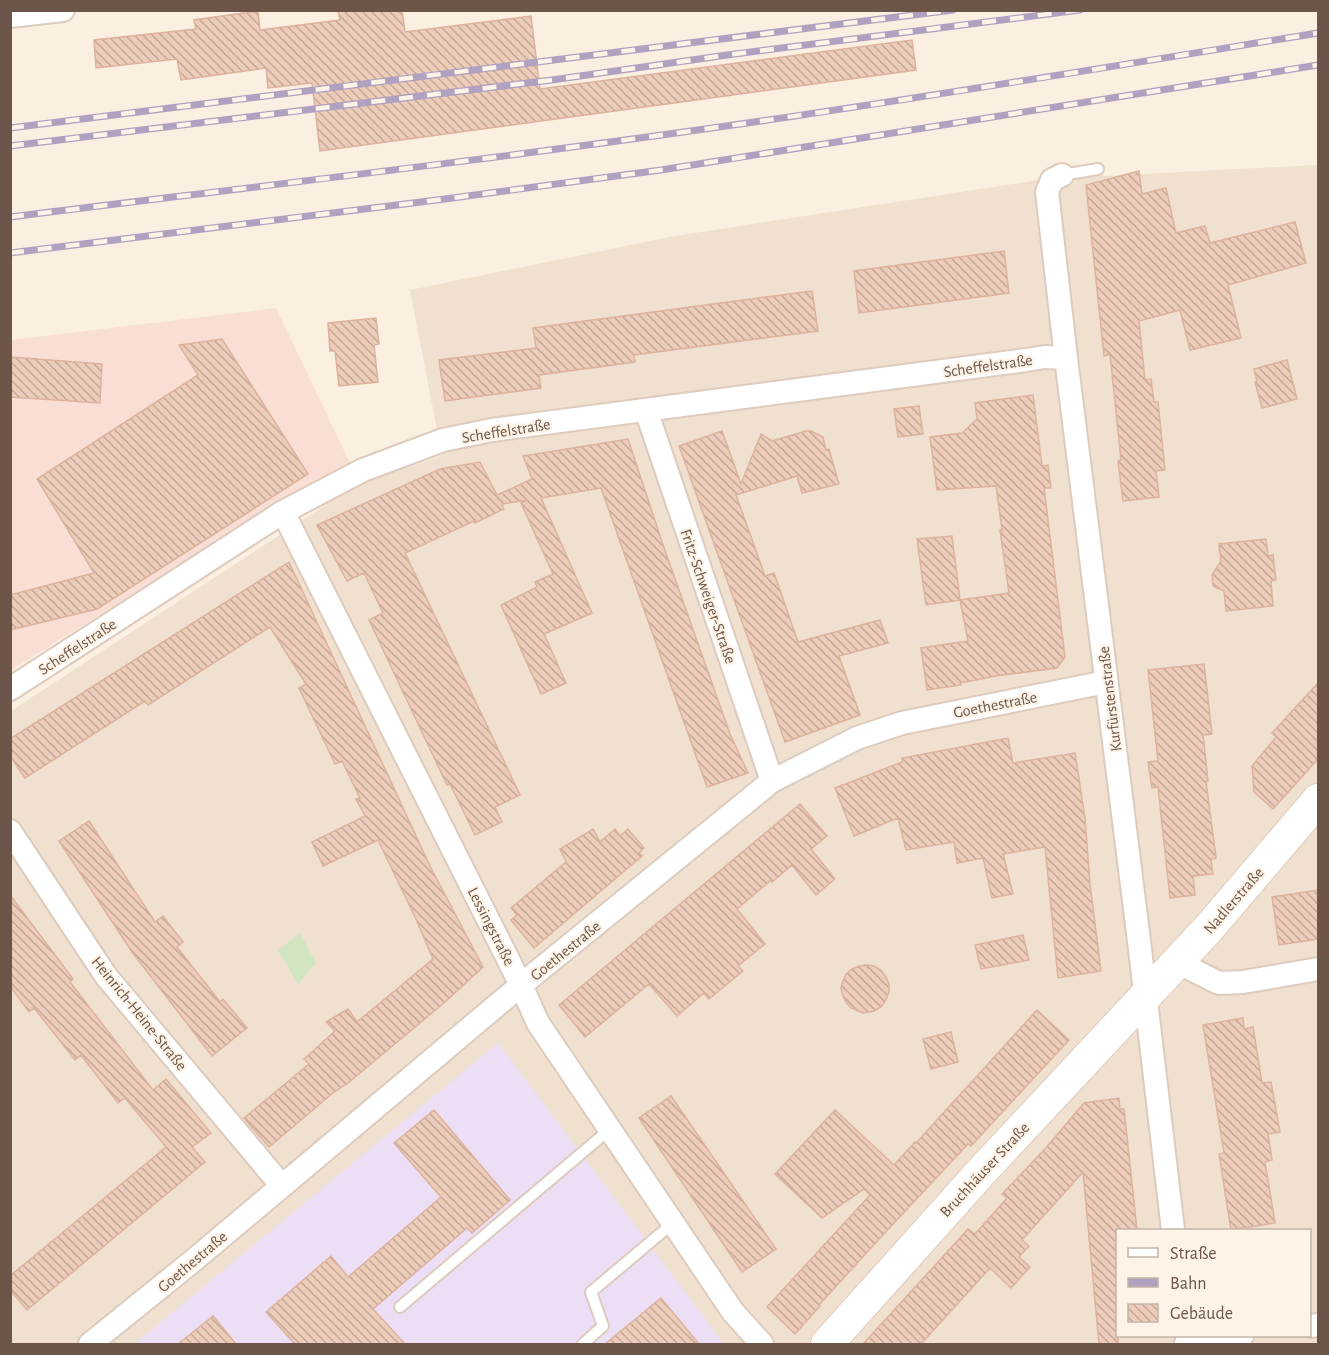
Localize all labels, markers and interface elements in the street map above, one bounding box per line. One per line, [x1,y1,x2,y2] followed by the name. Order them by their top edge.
[943,352,1034,380] street label: Scheffelstraße
[461,416,552,446] street label: Scheffelstraße
[678,527,739,666] street label: Fritz-Schweiger-Straße
[36,616,119,678] street label: Scheffelstraße
[1096,645,1124,752] street label: Kurfürstenstraße
[952,689,1038,721] street label: Goethestraße
[1201,864,1267,937] street label: Nadlerstraße
[465,885,518,968] street label: Lessingstraße
[528,918,604,984] street label: Goethestraße
[88,954,190,1074] street label: Heinrich-Heine-Straße
[937,1119,1032,1220] street label: Bruchhäuser Straße
[155,1228,230,1295] street label: Goethestraße
[1116,1229,1311,1337] legend
[1170,1245,1216,1263] text: Straße
[1170,1275,1206,1293] text: Bahn
[1170,1305,1233,1323] text: Gebäude

